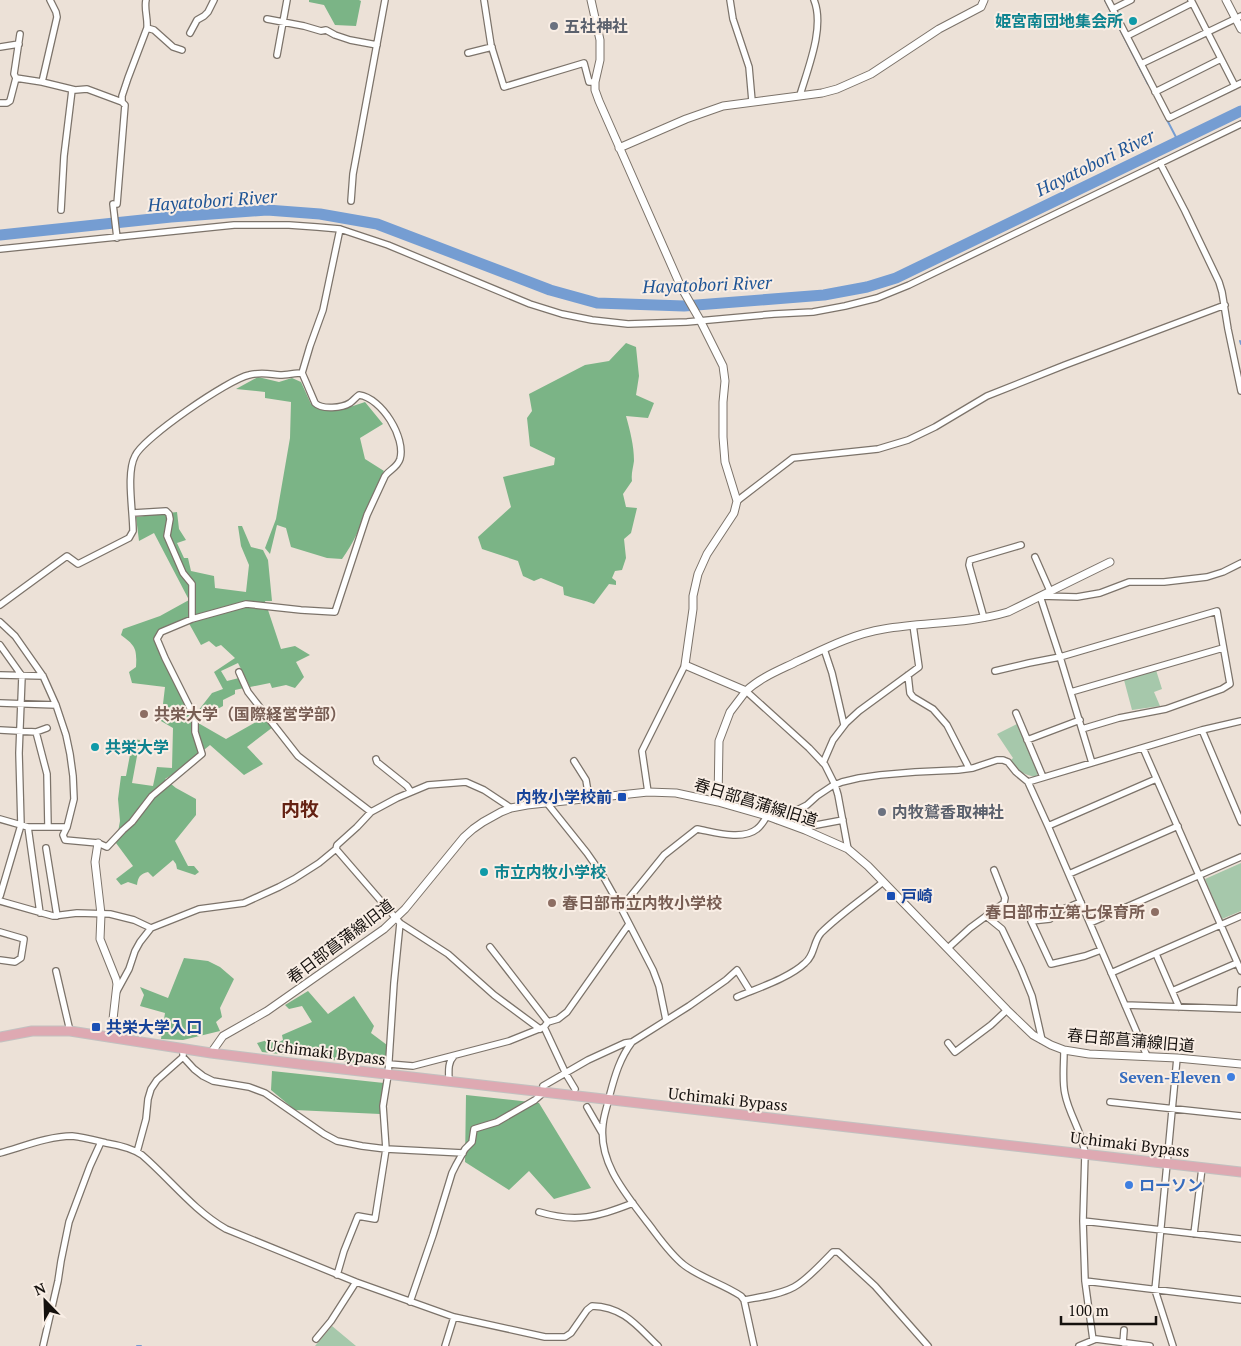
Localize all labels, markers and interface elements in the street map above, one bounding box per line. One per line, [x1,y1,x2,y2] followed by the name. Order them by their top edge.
[995,10,1123,32] place label: 姫宮南団地集会所
[564,15,628,37] place label: 五社神社
[1127,15,1139,27] marker: 姫宮南団地集会所
[548,20,560,32] marker: 五社神社
[1031,122,1159,202] water label: Hayatobori River
[146,183,279,217] water label: Hayatobori River
[641,270,773,298] water label: Hayatobori River
[154,703,346,725] place label: 共栄大学（国際経営学部）
[138,708,150,720] marker: 共栄大学（国際経営学部）
[105,736,169,758] place label: 共栄大学
[89,741,101,753] marker: 共栄大学
[692,773,820,831] street label: 春日部菖蒲線旧道
[516,786,612,808] place label: 内牧小学校前
[616,791,628,803] marker: 内牧小学校前
[281,796,319,821] district label: 内牧
[892,801,1004,823] place label: 内牧鷲香取神社
[876,806,888,818] marker: 内牧鷲香取神社
[494,861,606,883] place label: 市立内牧小学校
[478,866,490,878] marker: 市立内牧小学校
[901,885,933,907] place label: 戸崎
[885,890,897,902] marker: 戸崎
[562,892,722,914] place label: 春日部市立内牧小学校
[282,894,398,988] street label: 春日部菖蒲線旧道
[546,897,558,909] marker: 春日部市立内牧小学校
[985,901,1145,923] place label: 春日部市立第七保育所
[1149,906,1161,918] marker: 春日部市立第七保育所
[106,1016,202,1038] place label: 共栄大学入口
[90,1021,102,1033] marker: 共栄大学入口
[1066,1023,1196,1057] street label: 春日部菖蒲線旧道
[265,1034,387,1070] street label: Uchimaki Bypass
[1119,1066,1222,1088] place label: Seven-Eleven
[1225,1071,1237,1083] marker: Seven-Eleven
[667,1082,789,1116] street label: Uchimaki Bypass
[1069,1126,1191,1162] street label: Uchimaki Bypass
[1139,1174,1203,1196] place label: ローソン
[1123,1179,1135,1191] marker: ローソン
[20,1276,70,1326] north arrow
[31,1278,49,1299] text: N
[1061,1294,1156,1326] scale bar
[1068,1300,1109,1320] text: 100 m

